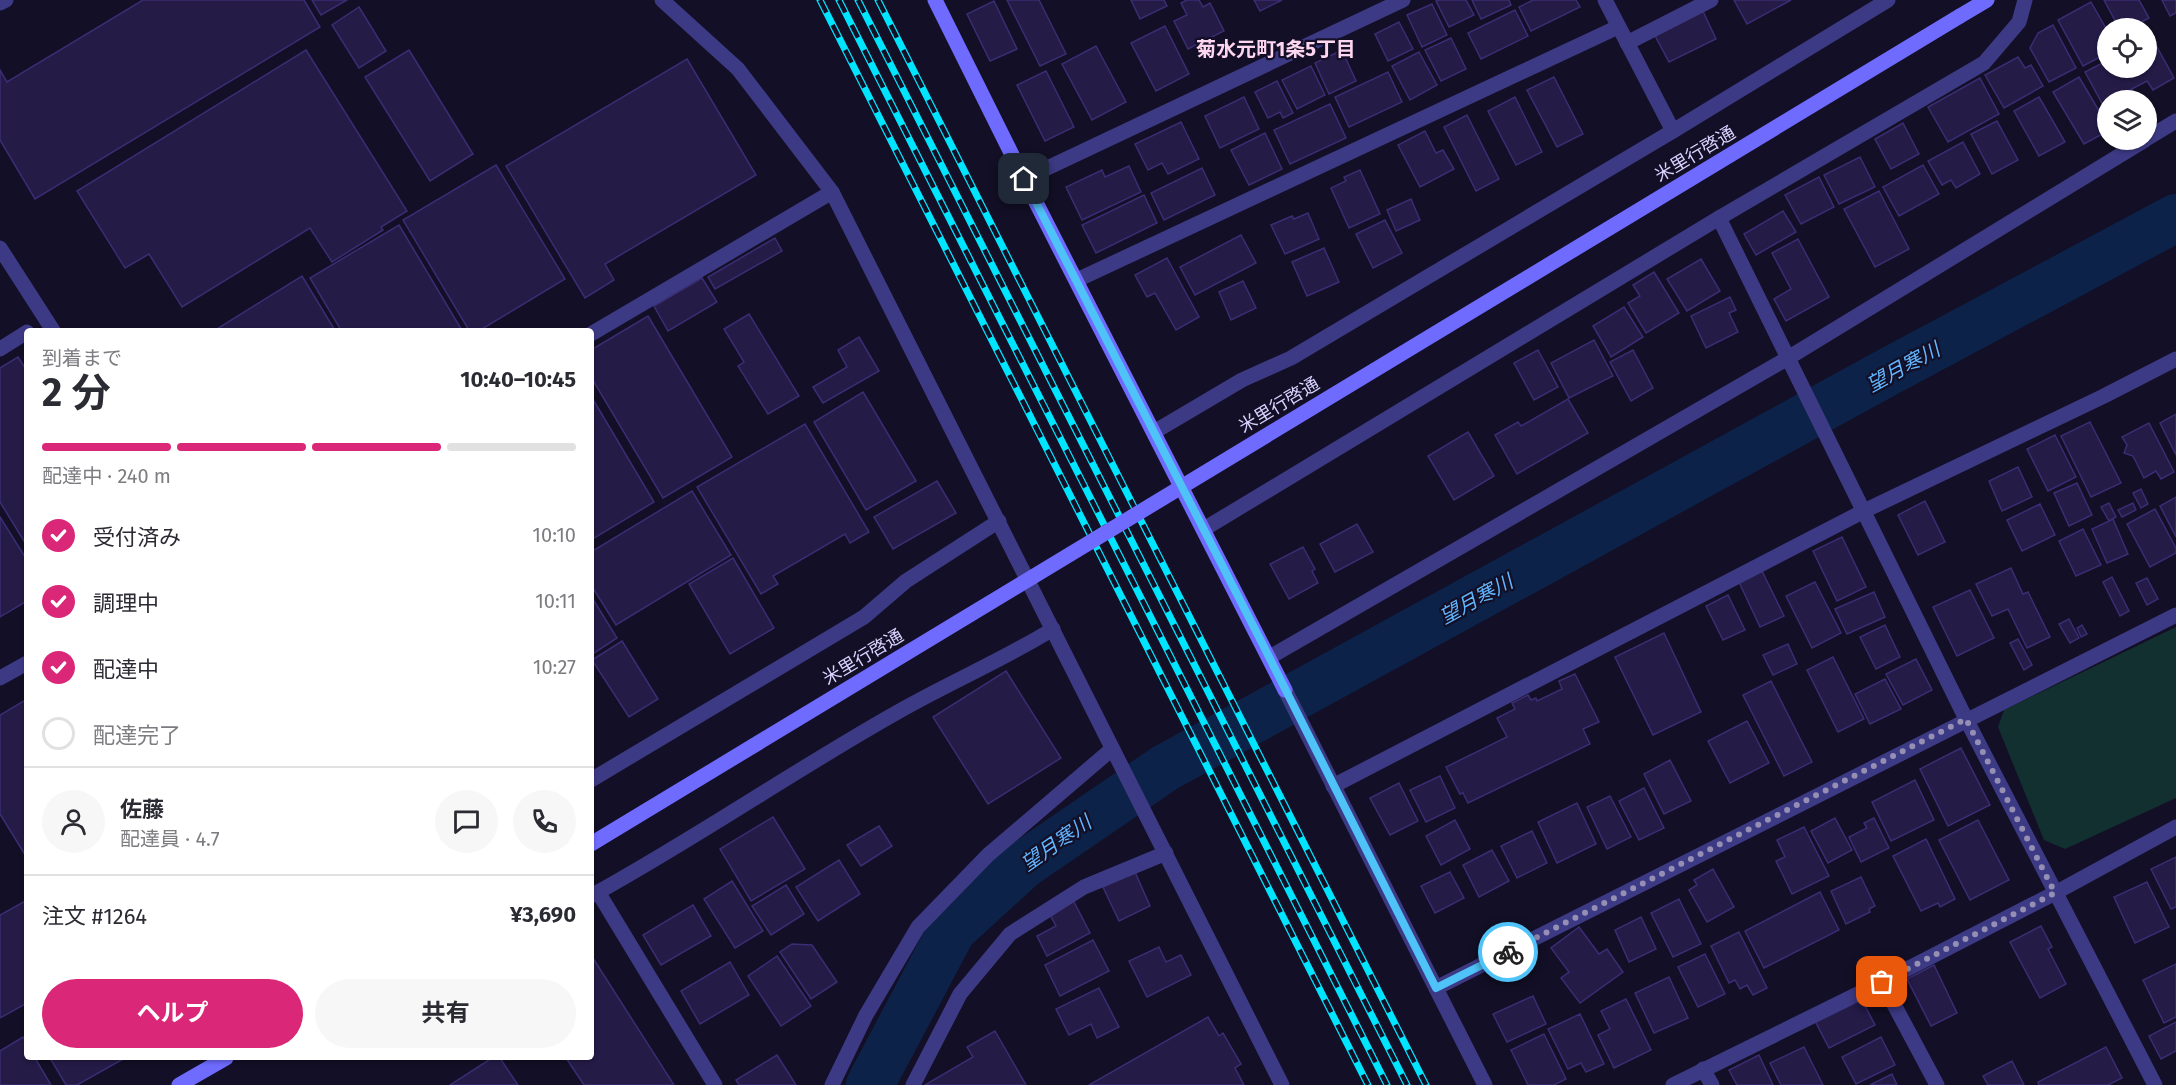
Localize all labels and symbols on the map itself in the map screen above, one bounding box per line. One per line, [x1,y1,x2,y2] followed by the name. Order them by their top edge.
[1196,37,1356,61] district label: 菊水元町1条5丁目
[1651,121,1739,187] street label: 米里行啓通
[998,153,1049,204] pin
[1862,336,1946,397] water label: 望月寒川
[1235,372,1323,438] street label: 米里行啓通
[1435,568,1519,629] water label: 望月寒川
[819,624,907,690] street label: 米里行啓通
[1016,809,1097,876] water label: 望月寒川
[1478,922,1538,982] courier
[1856,956,1907,1007] pin

